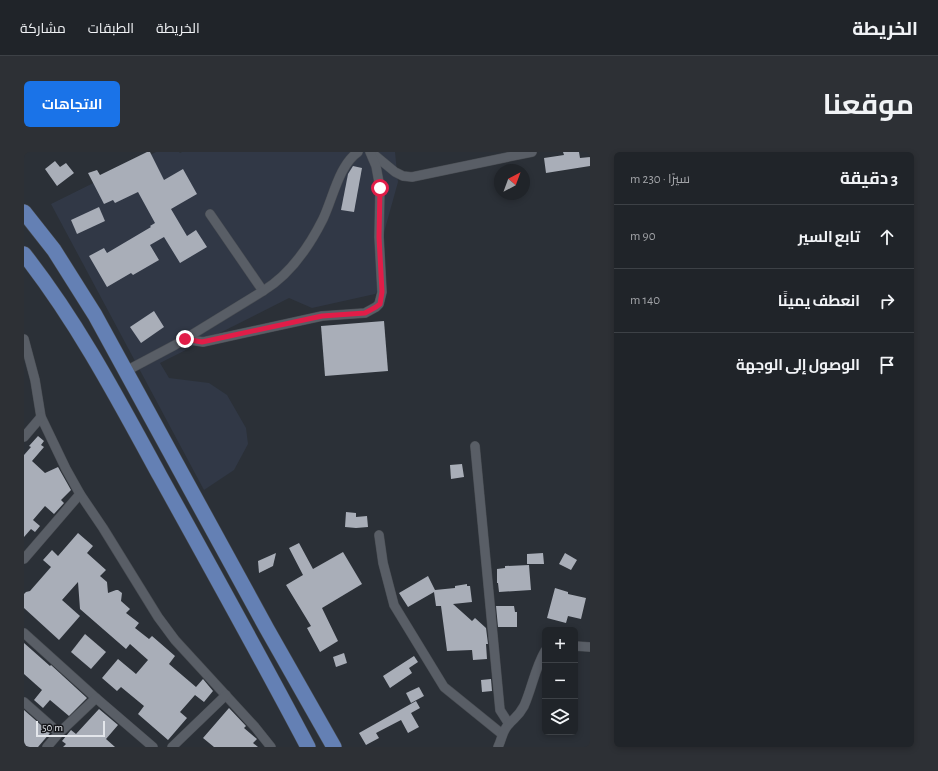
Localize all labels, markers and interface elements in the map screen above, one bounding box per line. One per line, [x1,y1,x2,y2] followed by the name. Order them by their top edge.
[852,20,918,39] text: الخريطة
[20,22,66,36] text: مشاركة
[88,22,134,36] text: الطبقات
[156,22,200,36] text: الخريطة
[24,81,120,127] button: الاتجاهات
[823,92,914,120] text: موقعنا
[494,164,530,200] north arrow
[840,170,898,187] text: 3 دقيقة
[630,173,690,186] text: سيرًا · 230 m
[371,179,389,197] route start
[876,226,898,248] icon: ahead
[630,230,656,243] text: 90 m
[798,230,860,245] text: تابع السير
[876,290,898,312] icon: right
[630,294,660,307] text: 140 m
[778,294,860,309] text: انعطف يمينًا
[176,330,194,348] route end
[876,354,898,376] icon: arrive
[736,358,860,373] text: الوصول إلى الوجهة
[542,627,578,735] map controls
[542,627,578,663] button: +
[542,663,578,699] button: −
[542,699,578,735] button: layers
[36,719,105,738] scale bar
[42,722,63,733] text: 50 m

